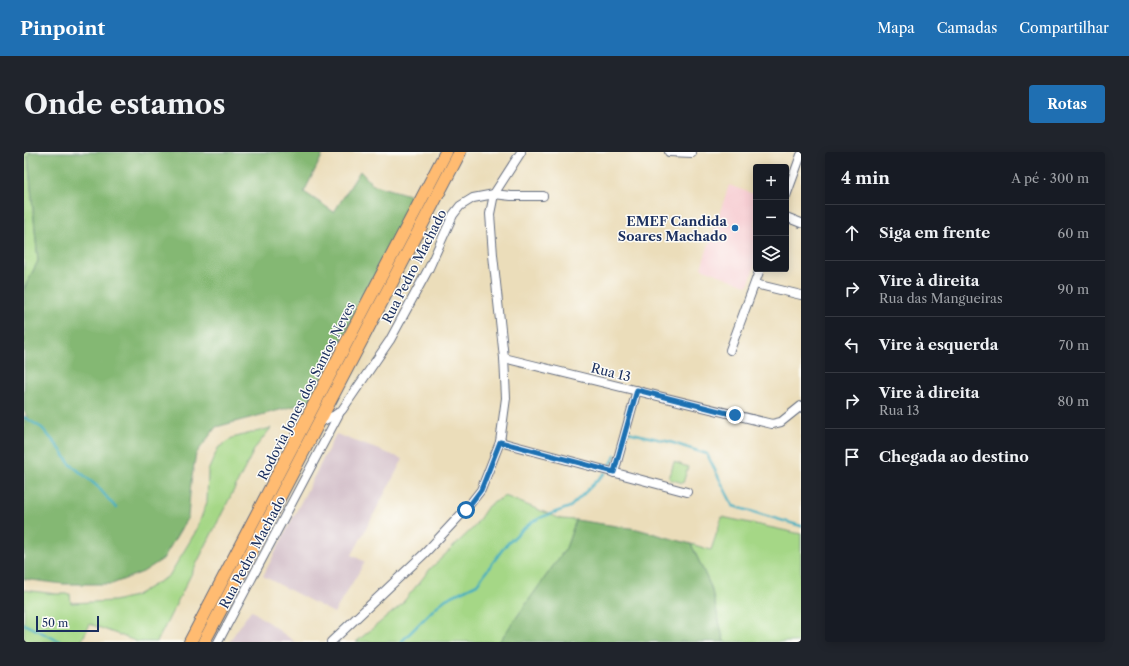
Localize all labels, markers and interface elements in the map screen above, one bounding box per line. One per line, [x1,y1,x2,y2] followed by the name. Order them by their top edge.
[20,17,105,40] text: Pinpoint
[877,19,915,37] text: Mapa
[937,19,997,37] text: Camadas
[1019,19,1109,37] text: Compartilhar
[1029,85,1105,123] button: Rotas
[24,87,225,121] text: Onde estamos
[753,164,789,272] map controls
[753,164,789,200] button: +
[841,168,890,188] text: 4 min
[1011,170,1089,186] text: A pé · 300 m
[753,200,789,236] button: −
[378,206,450,326] street label: Rua Pedro Machado
[618,213,727,244] place label: EMEF Candida Soares Machado
[841,222,863,244] icon: ahead
[730,223,740,233] marker: EMEF Candida Soares Machado
[879,223,990,242] text: Siga em frente
[1058,225,1089,241] text: 60 m
[753,236,789,272] button: layers
[879,271,979,290] text: Vire à direita
[841,278,863,300] icon: right
[1058,281,1089,297] text: 90 m
[879,290,1003,306] text: Rua das Mangueiras
[254,299,358,483] street label: Rodovia Jones dos Santos Neves
[841,334,863,356] icon: left
[879,335,998,354] text: Vire à esquerda
[1059,337,1089,353] text: 70 m
[590,359,632,385] street label: Rua 13
[879,383,979,402] text: Vire à direita
[841,390,863,412] icon: right
[1057,393,1089,409] text: 80 m
[879,402,919,418] text: Rua 13
[726,406,744,424] route end
[841,446,863,468] icon: arrive
[879,447,1029,466] text: Chegada ao destino
[215,493,289,611] street label: Rua Pedro Machado
[457,501,475,519] route start
[36,614,99,633] scale bar
[42,616,68,630] text: 50 m

